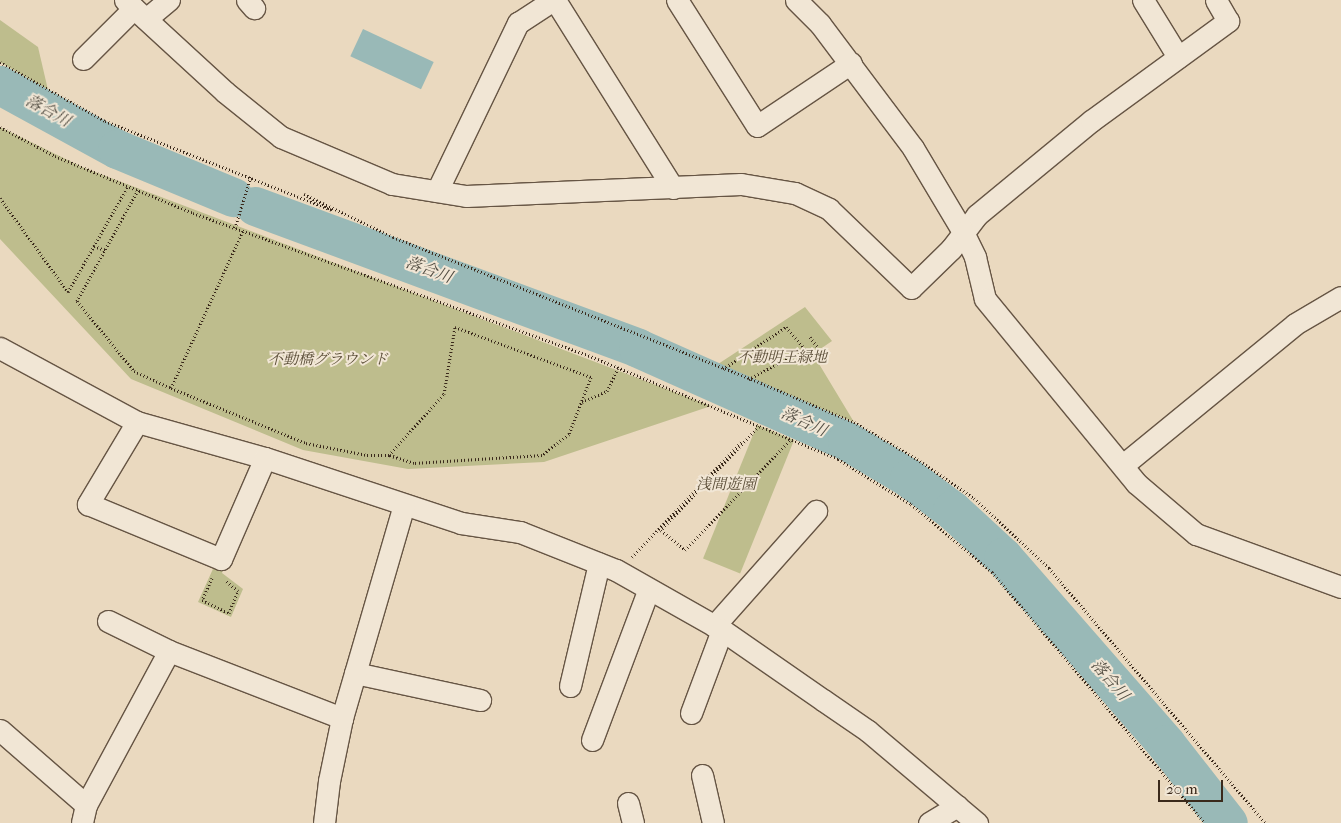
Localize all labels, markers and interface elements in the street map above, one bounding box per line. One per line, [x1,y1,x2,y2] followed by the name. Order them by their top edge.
[22,91,74,131] water label: 落合川
[403,253,455,287] water label: 落合川
[737,349,827,367] park label: 不動明王緑地
[268,351,388,369] park label: 不動橋グラウンド
[778,403,830,441] water label: 落合川
[696,476,756,494] park label: 浅間遊園
[1087,656,1133,704] water label: 落合川
[1161,770,1226,802] scale bar
[1166,780,1198,798] text: 20 m

